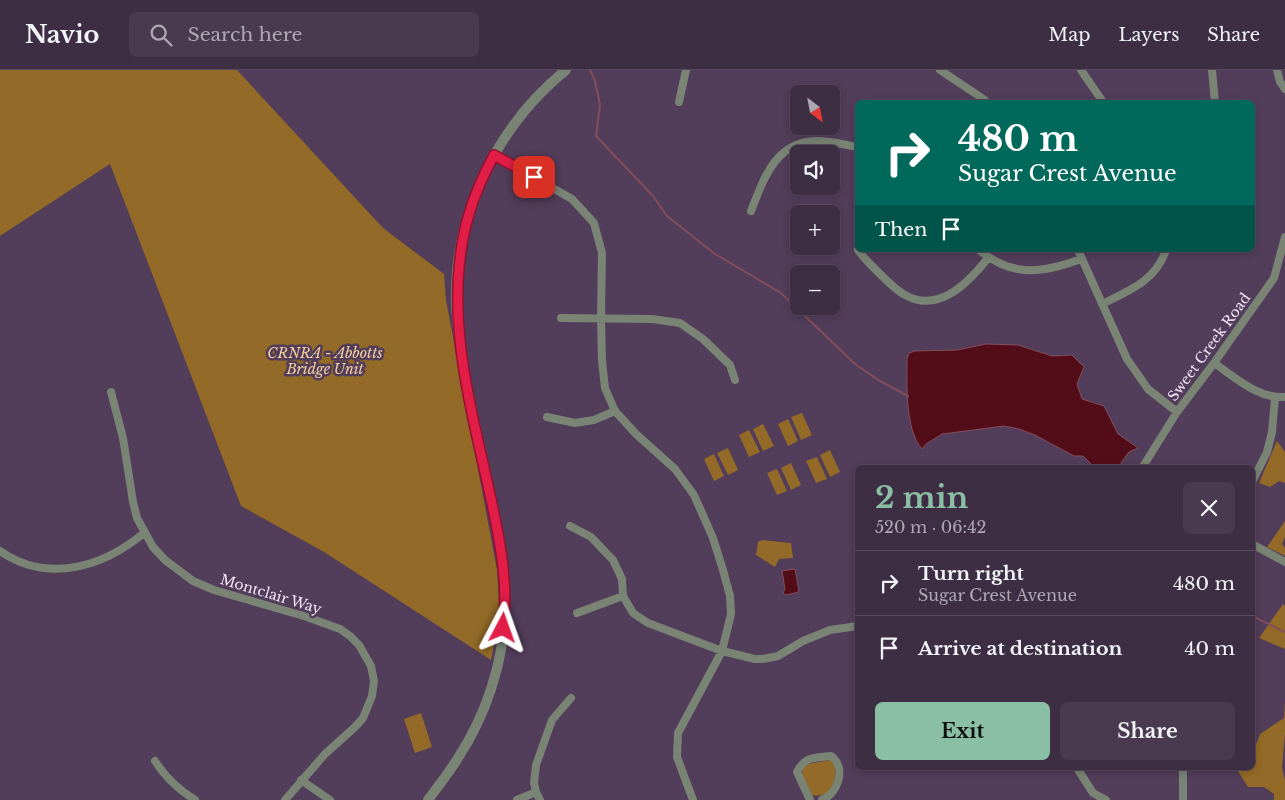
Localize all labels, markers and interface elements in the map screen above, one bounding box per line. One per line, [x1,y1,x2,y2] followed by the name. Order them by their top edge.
[129,12,479,57] search box
[25,20,99,49] text: Navio
[147,21,175,49] icon: search
[187,23,302,46] text: Search here
[1049,24,1090,46] text: Map
[1118,24,1179,46] text: Layers
[1207,24,1260,46] text: Share
[790,85,840,135] north arrow
[790,85,840,315] map controls
[958,117,1078,160] text: 480 m
[875,120,940,185] icon: right
[790,145,840,195] button: sound
[513,156,555,198] pin
[958,160,1177,187] text: Sugar Crest Avenue
[520,163,548,191] icon: arrive
[790,205,840,255] button: +
[937,215,965,243] icon: arrive
[875,218,927,241] text: Then
[790,265,840,315] button: −
[1164,289,1255,405] street label: Sweet Creek Road
[267,344,383,378] park label: CRNRA - Abbotts Bridge Unit
[875,479,968,516] text: 2 min
[1183,482,1235,534] button: close
[875,517,986,537] text: 520 m · 06:42
[918,562,1024,585] text: Turn right
[875,569,903,597] icon: right
[218,570,324,618] street label: Montclair Way
[1173,572,1235,595] text: 480 m
[918,585,1077,605] text: Sugar Crest Avenue
[476,601,528,653] position arrow
[875,634,903,662] icon: arrive
[918,637,1122,660] text: Arrive at destination
[1184,637,1235,660] text: 40 m
[875,702,1050,760] button: Exit
[1060,702,1235,760] button: Share

